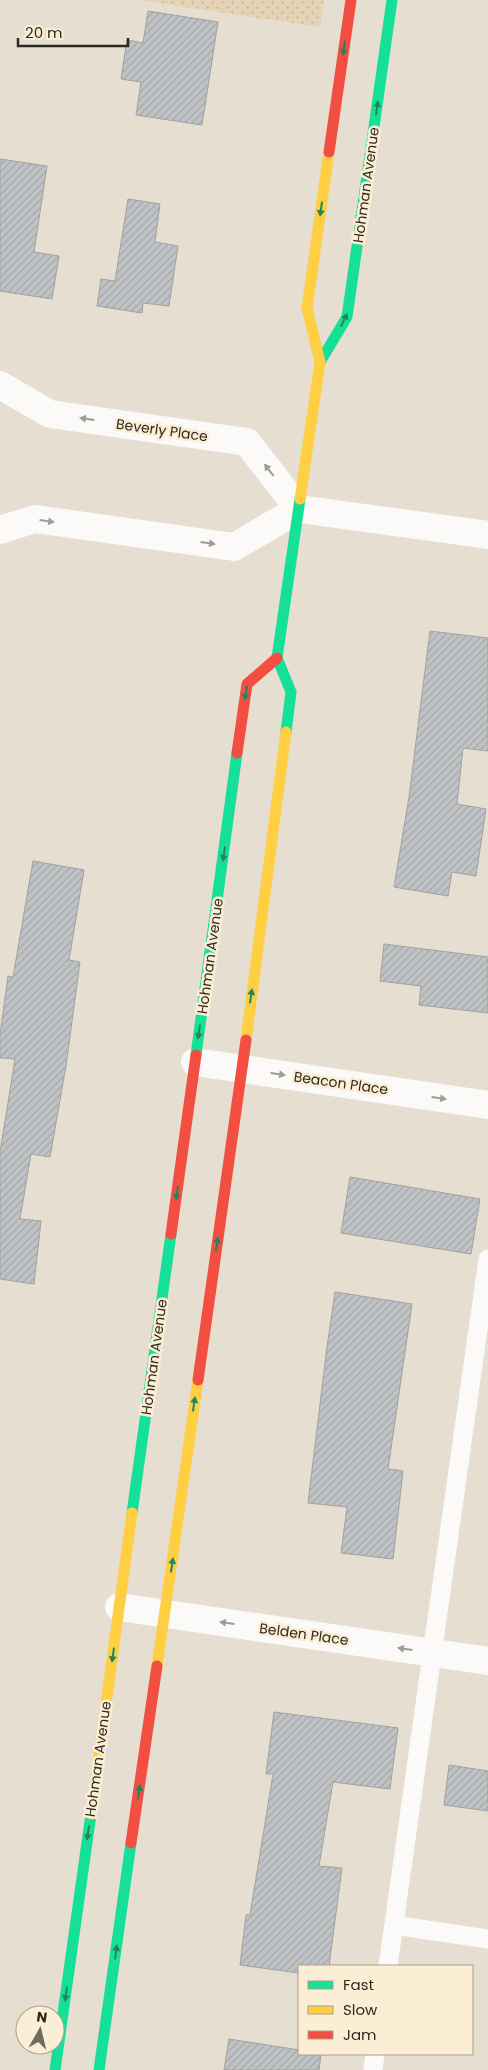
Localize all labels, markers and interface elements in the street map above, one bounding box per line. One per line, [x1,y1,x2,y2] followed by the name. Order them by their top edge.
[18,15,128,47] scale bar
[25,22,63,43] text: 20 m
[339,41,347,57] one-way arrow
[373,100,381,116] one-way arrow
[348,125,384,244] street label: Hohman Avenue
[317,201,325,217] one-way arrow
[340,313,348,327] one-way arrow
[115,414,209,446] street label: Beverly Place
[78,415,94,423] one-way arrow
[263,464,274,477] one-way arrow
[39,517,55,525] one-way arrow
[200,540,216,548] one-way arrow
[242,685,250,701] one-way arrow
[219,846,227,862] one-way arrow
[192,896,228,1015] street label: Hohman Avenue
[247,988,255,1004] one-way arrow
[195,1025,203,1041] one-way arrow
[293,1066,390,1100] street label: Beacon Place
[270,1070,286,1078] one-way arrow
[431,1094,447,1102] one-way arrow
[172,1186,180,1202] one-way arrow
[213,1235,221,1251] one-way arrow
[136,1297,172,1416] street label: Hohman Avenue
[191,1396,199,1412] one-way arrow
[168,1557,176,1573] one-way arrow
[258,1618,350,1650] street label: Belden Place
[219,1619,235,1627] one-way arrow
[397,1645,413,1653] one-way arrow
[108,1647,116,1663] one-way arrow
[80,1699,116,1818] street label: Hohman Avenue
[136,1783,144,1799] one-way arrow
[84,1826,92,1842] one-way arrow
[112,1944,120,1960] one-way arrow
[298,1965,473,2055] legend
[343,1974,374,1995] text: Fast
[62,1987,70,2003] one-way arrow
[343,1999,378,2020] text: Slow
[15,2005,65,2055] north arrow
[35,2006,48,2028] text: N
[343,2024,377,2045] text: Jam

